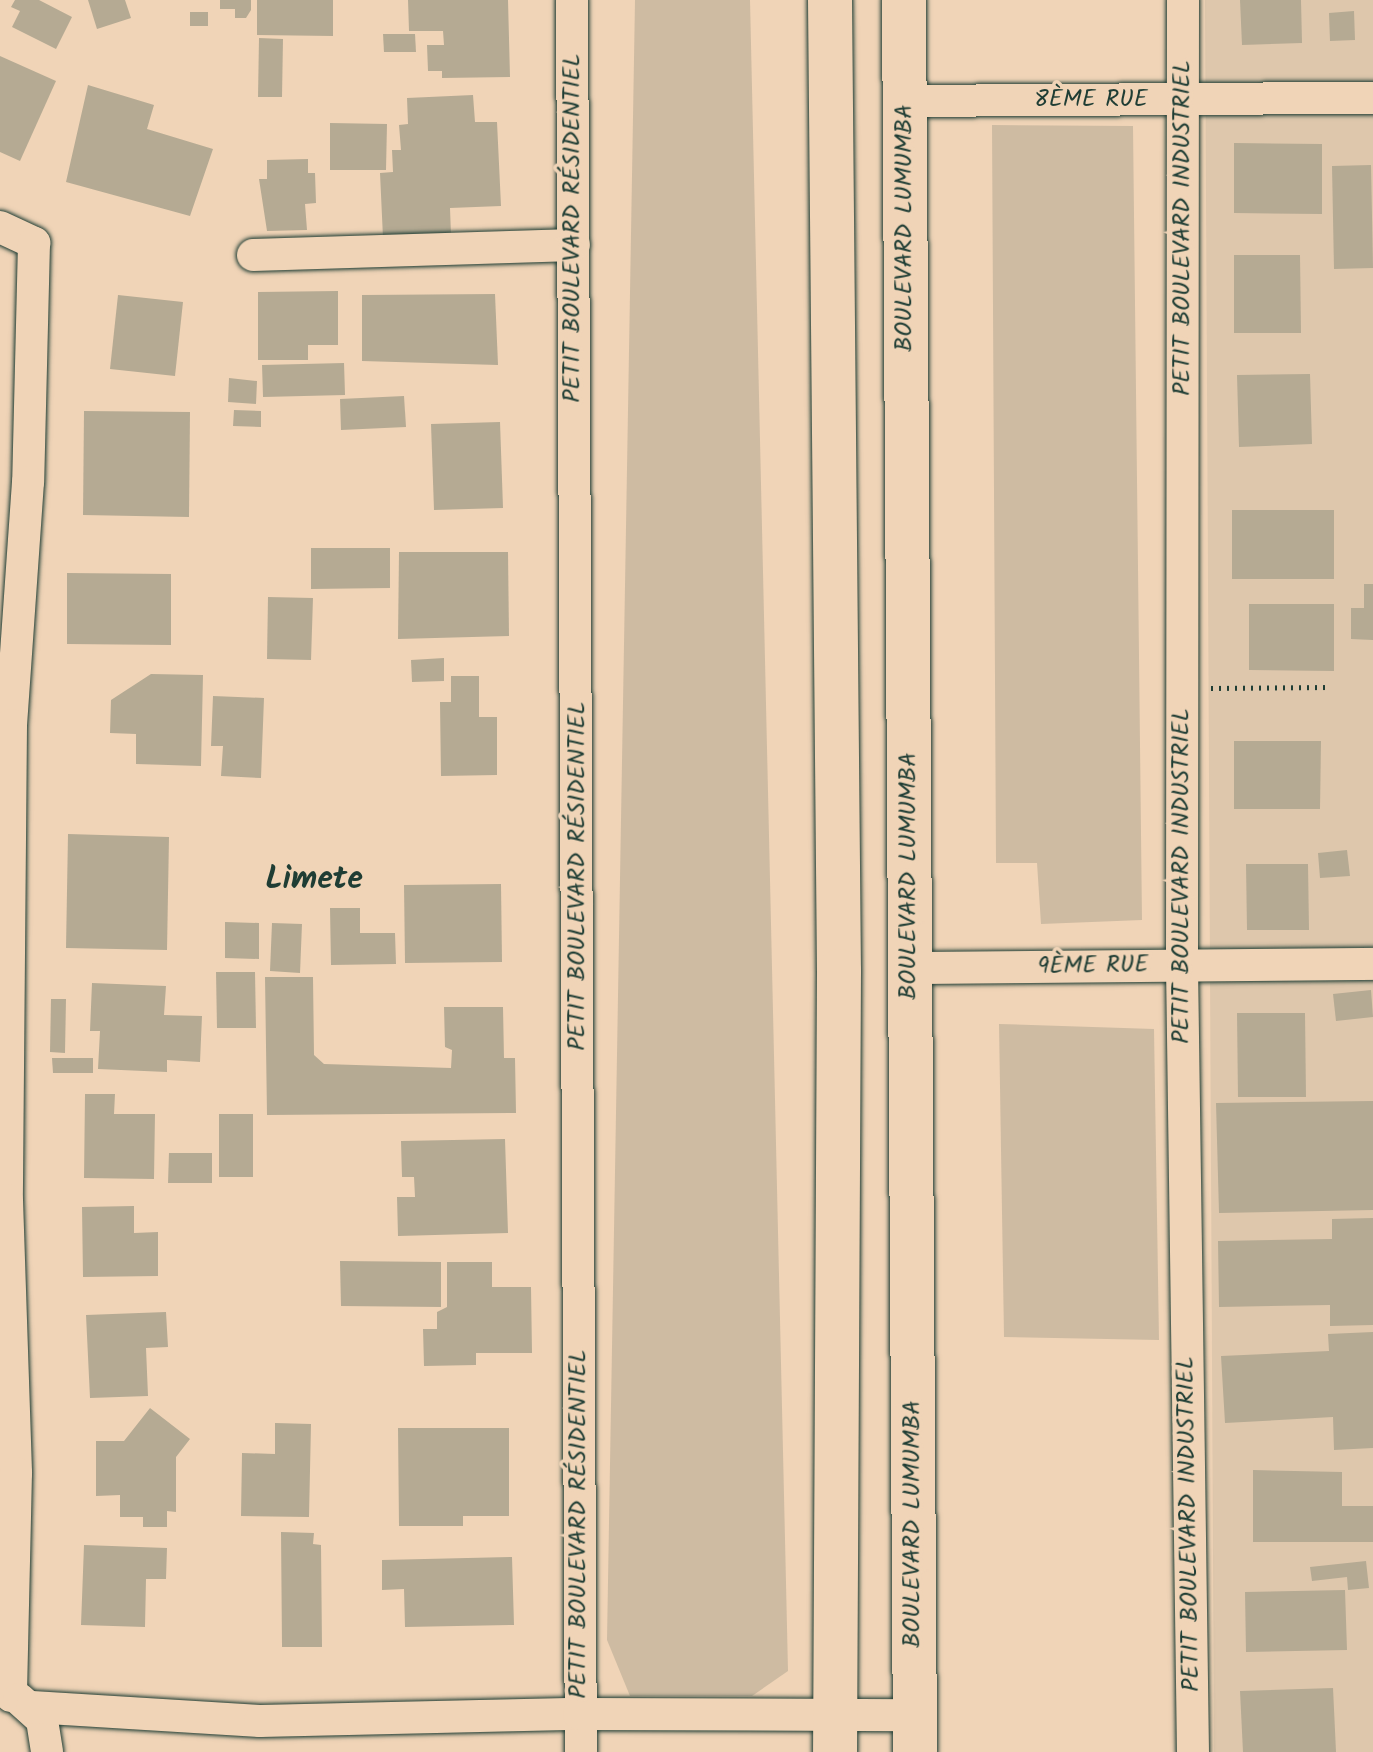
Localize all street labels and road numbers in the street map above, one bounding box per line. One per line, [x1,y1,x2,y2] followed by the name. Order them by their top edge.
[559,53,587,403] street label: PETIT BOULEVARD RÉSIDENTIEL
[1169,60,1197,396] street label: PETIT BOULEVARD INDUSTRIEL
[1034,86,1148,114] street label: 8ÈME RUE
[891,104,919,352] street label: BOULEVARD LUMUMBA
[564,701,592,1051] street label: PETIT BOULEVARD RÉSIDENTIEL
[1168,708,1196,1044] street label: PETIT BOULEVARD INDUSTRIEL
[895,752,923,1000] street label: BOULEVARD LUMUMBA
[1037,951,1149,981] street label: 9ÈME RUE
[565,1349,593,1699] street label: PETIT BOULEVARD RÉSIDENTIEL
[1172,1356,1206,1692] street label: PETIT BOULEVARD INDUSTRIEL
[899,1400,927,1648] street label: BOULEVARD LUMUMBA

